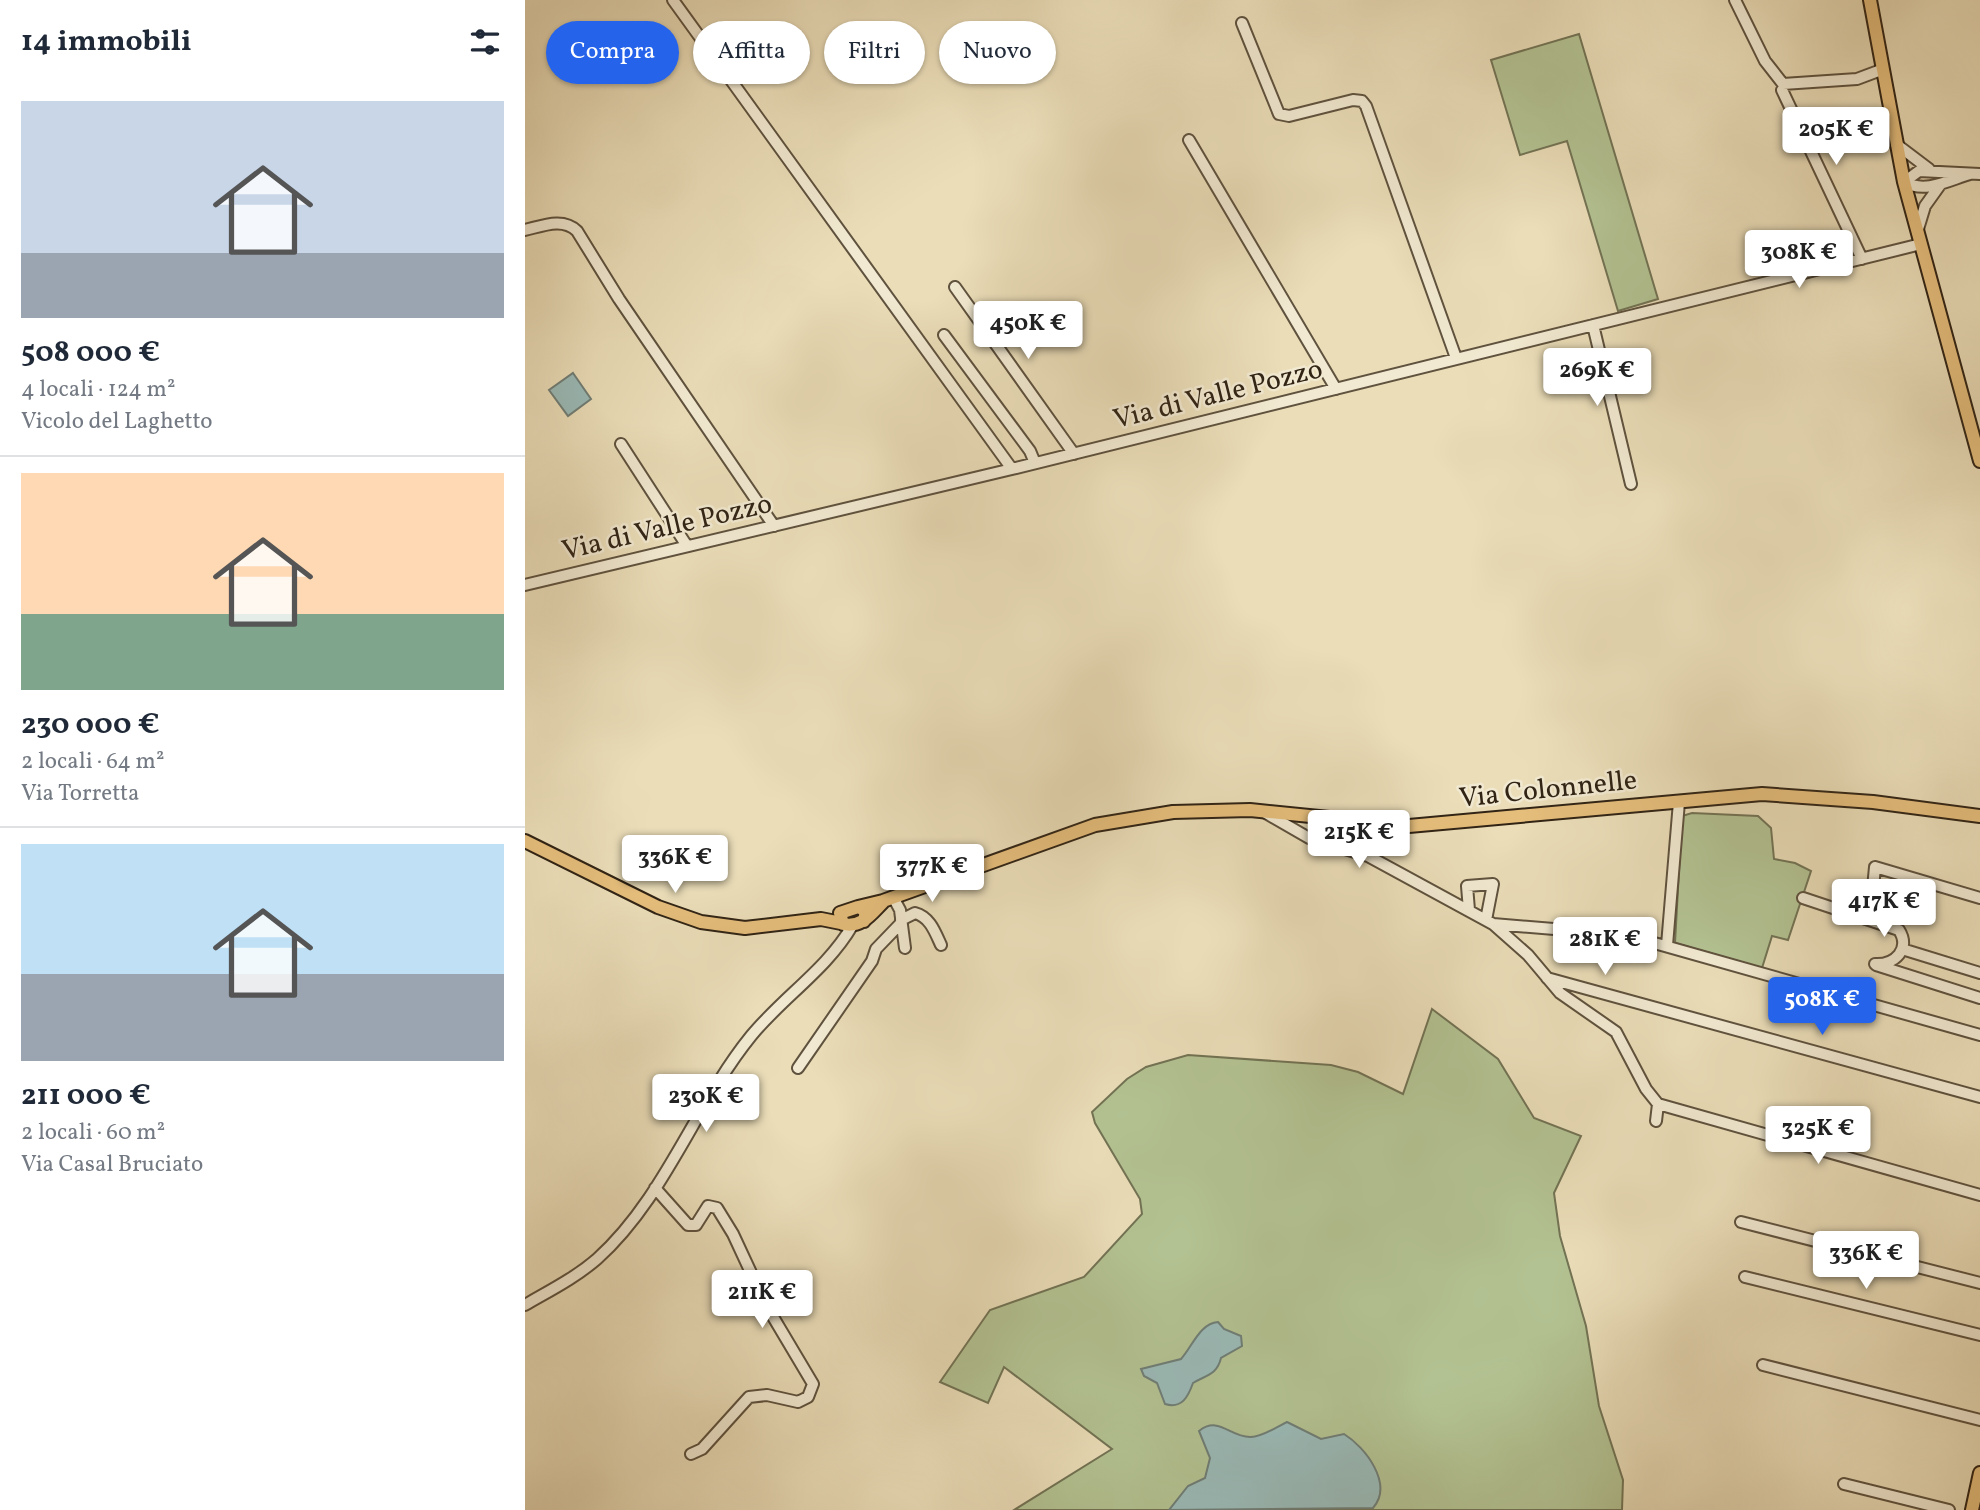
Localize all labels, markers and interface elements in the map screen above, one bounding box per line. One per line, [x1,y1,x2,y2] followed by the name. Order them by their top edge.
[21,21,192,63] text: 14 immobili
[546,21,679,84] chip: Compra
[693,21,810,84] chip: Affitta
[824,21,925,84] chip: Filtri
[939,21,1056,84] chip: Nuovo
[466,23,504,61] icon: filters
[1779,108,1893,167] pin: 205K €
[1798,114,1874,146] text: 205K €
[200,147,326,273] icon: home
[1742,230,1856,290] pin: 308K €
[1761,237,1837,269] text: 308K €
[971,302,1085,361] pin: 450K €
[990,308,1066,340] text: 450K €
[21,332,160,374] text: 508 000 €
[1540,348,1654,408] pin: 269K €
[1109,350,1327,440] street label: Via di Valle Pozzo
[1559,355,1635,387] text: 269K €
[21,374,175,406] text: 4 locali · 124 m²
[21,406,213,438] text: Vicolo del Laghetto
[558,485,776,571] street label: Via di Valle Pozzo
[200,519,326,645] icon: home
[21,704,160,746] text: 230 000 €
[21,746,164,778] text: 2 locali · 64 m²
[1457,761,1639,819] street label: Via Colonnelle
[21,778,140,810] text: Via Torretta
[1302,810,1416,870] pin: 215K €
[1324,817,1394,849] text: 215K €
[618,836,732,895] pin: 336K €
[638,842,712,874] text: 336K €
[875,844,989,904] pin: 377K €
[896,851,968,883] text: 377K €
[1827,880,1941,939] pin: 417K €
[1848,886,1920,918] text: 417K €
[200,890,326,1016] icon: home
[1548,918,1662,977] pin: 281K €
[1569,924,1641,956] text: 281K €
[1765,978,1879,1037] pin: 508K €
[1784,984,1860,1016] text: 508K €
[649,1074,763,1134] pin: 230K €
[21,1075,151,1117] text: 211 000 €
[668,1081,744,1113] text: 230K €
[1761,1106,1875,1166] pin: 325K €
[1782,1113,1854,1145] text: 325K €
[21,1117,165,1149] text: 2 locali · 60 m²
[21,1149,203,1181] text: Via Casal Bruciato
[1809,1232,1923,1291] pin: 336K €
[1829,1238,1903,1270] text: 336K €
[705,1270,819,1330] pin: 211K €
[728,1277,796,1309] text: 211K €

